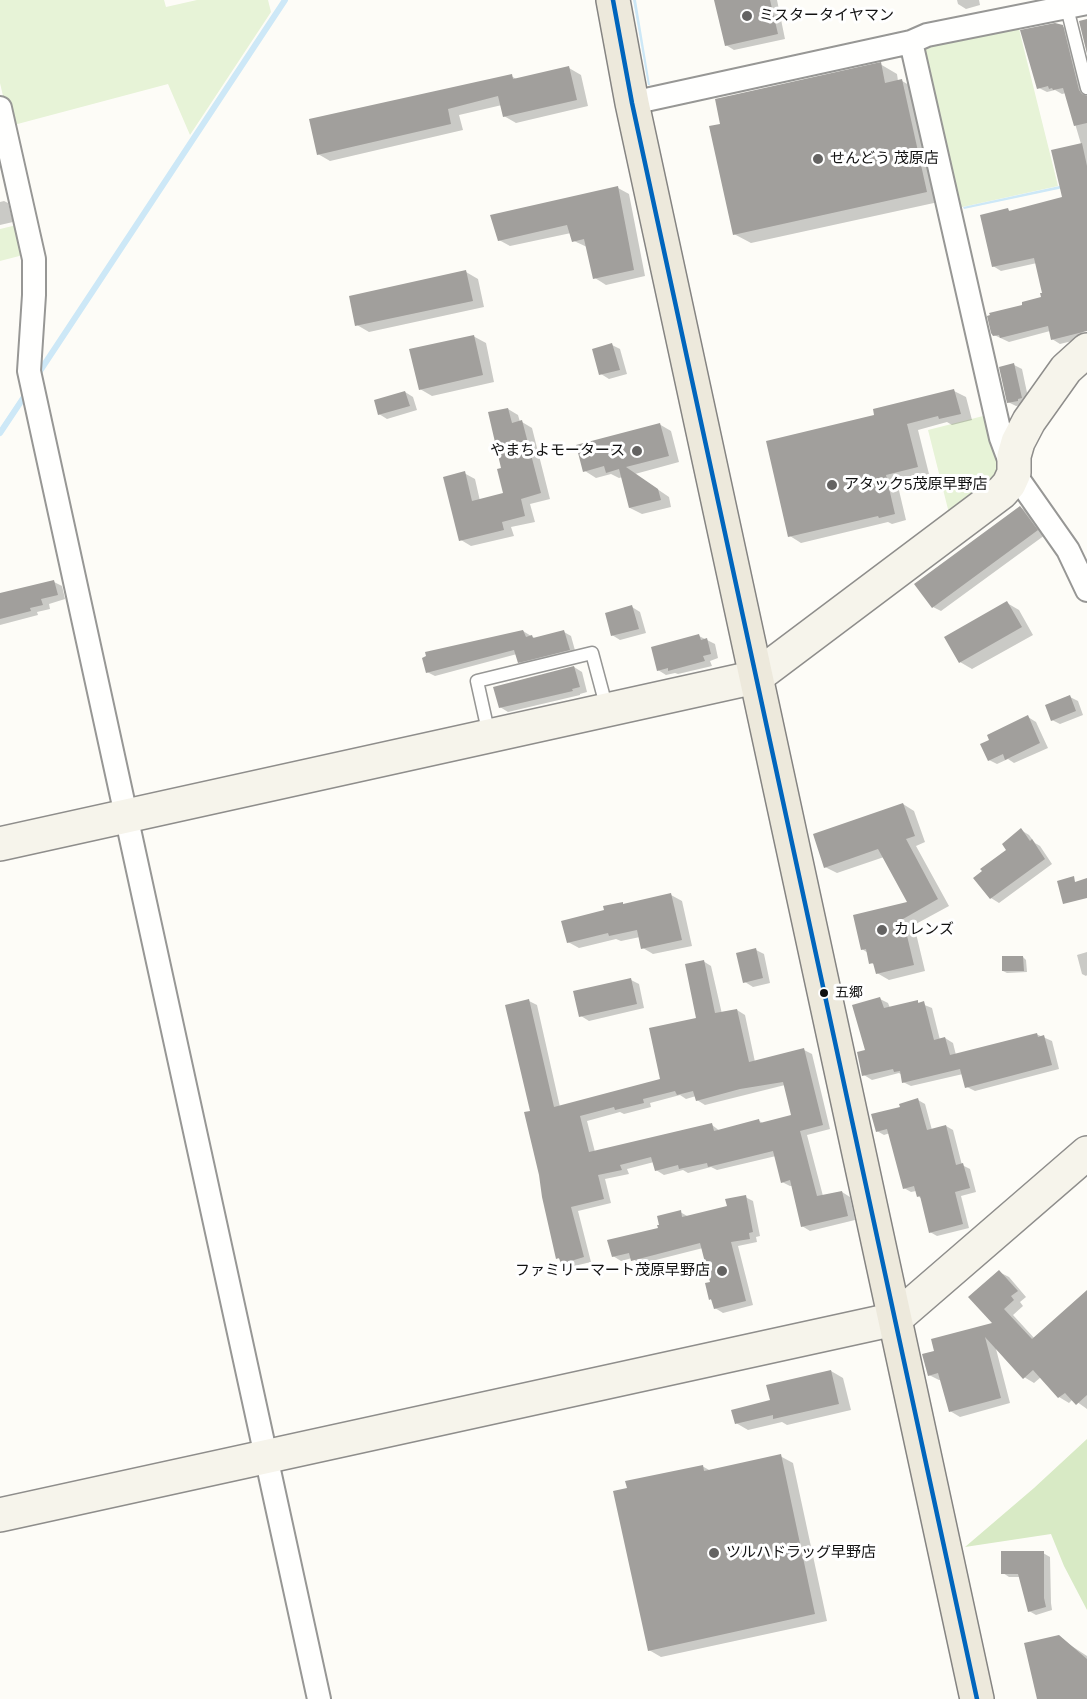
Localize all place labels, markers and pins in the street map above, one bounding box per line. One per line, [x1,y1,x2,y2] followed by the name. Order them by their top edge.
[759,7,894,25] place label: ミスタータイヤマン
[740,9,754,23] marker: ミスタータイヤマン
[830,150,939,168] place label: せんどう 茂原店
[811,152,825,166] marker: せんどう 茂原店
[490,442,625,460] place label: やまちよモータース
[630,444,644,458] marker: やまちよモータース
[844,476,987,494] place label: アタック5茂原早野店
[825,478,839,492] marker: アタック5茂原早野店
[894,921,954,939] place label: カレンズ
[875,923,889,937] marker: カレンズ
[835,985,863,1001] place label: 五郷
[818,987,830,999] marker: 五郷
[515,1262,710,1280] place label: ファミリーマート茂原早野店
[715,1264,729,1278] marker: ファミリーマート茂原早野店
[726,1544,876,1562] place label: ツルハドラッグ早野店
[707,1546,721,1560] marker: ツルハドラッグ早野店

